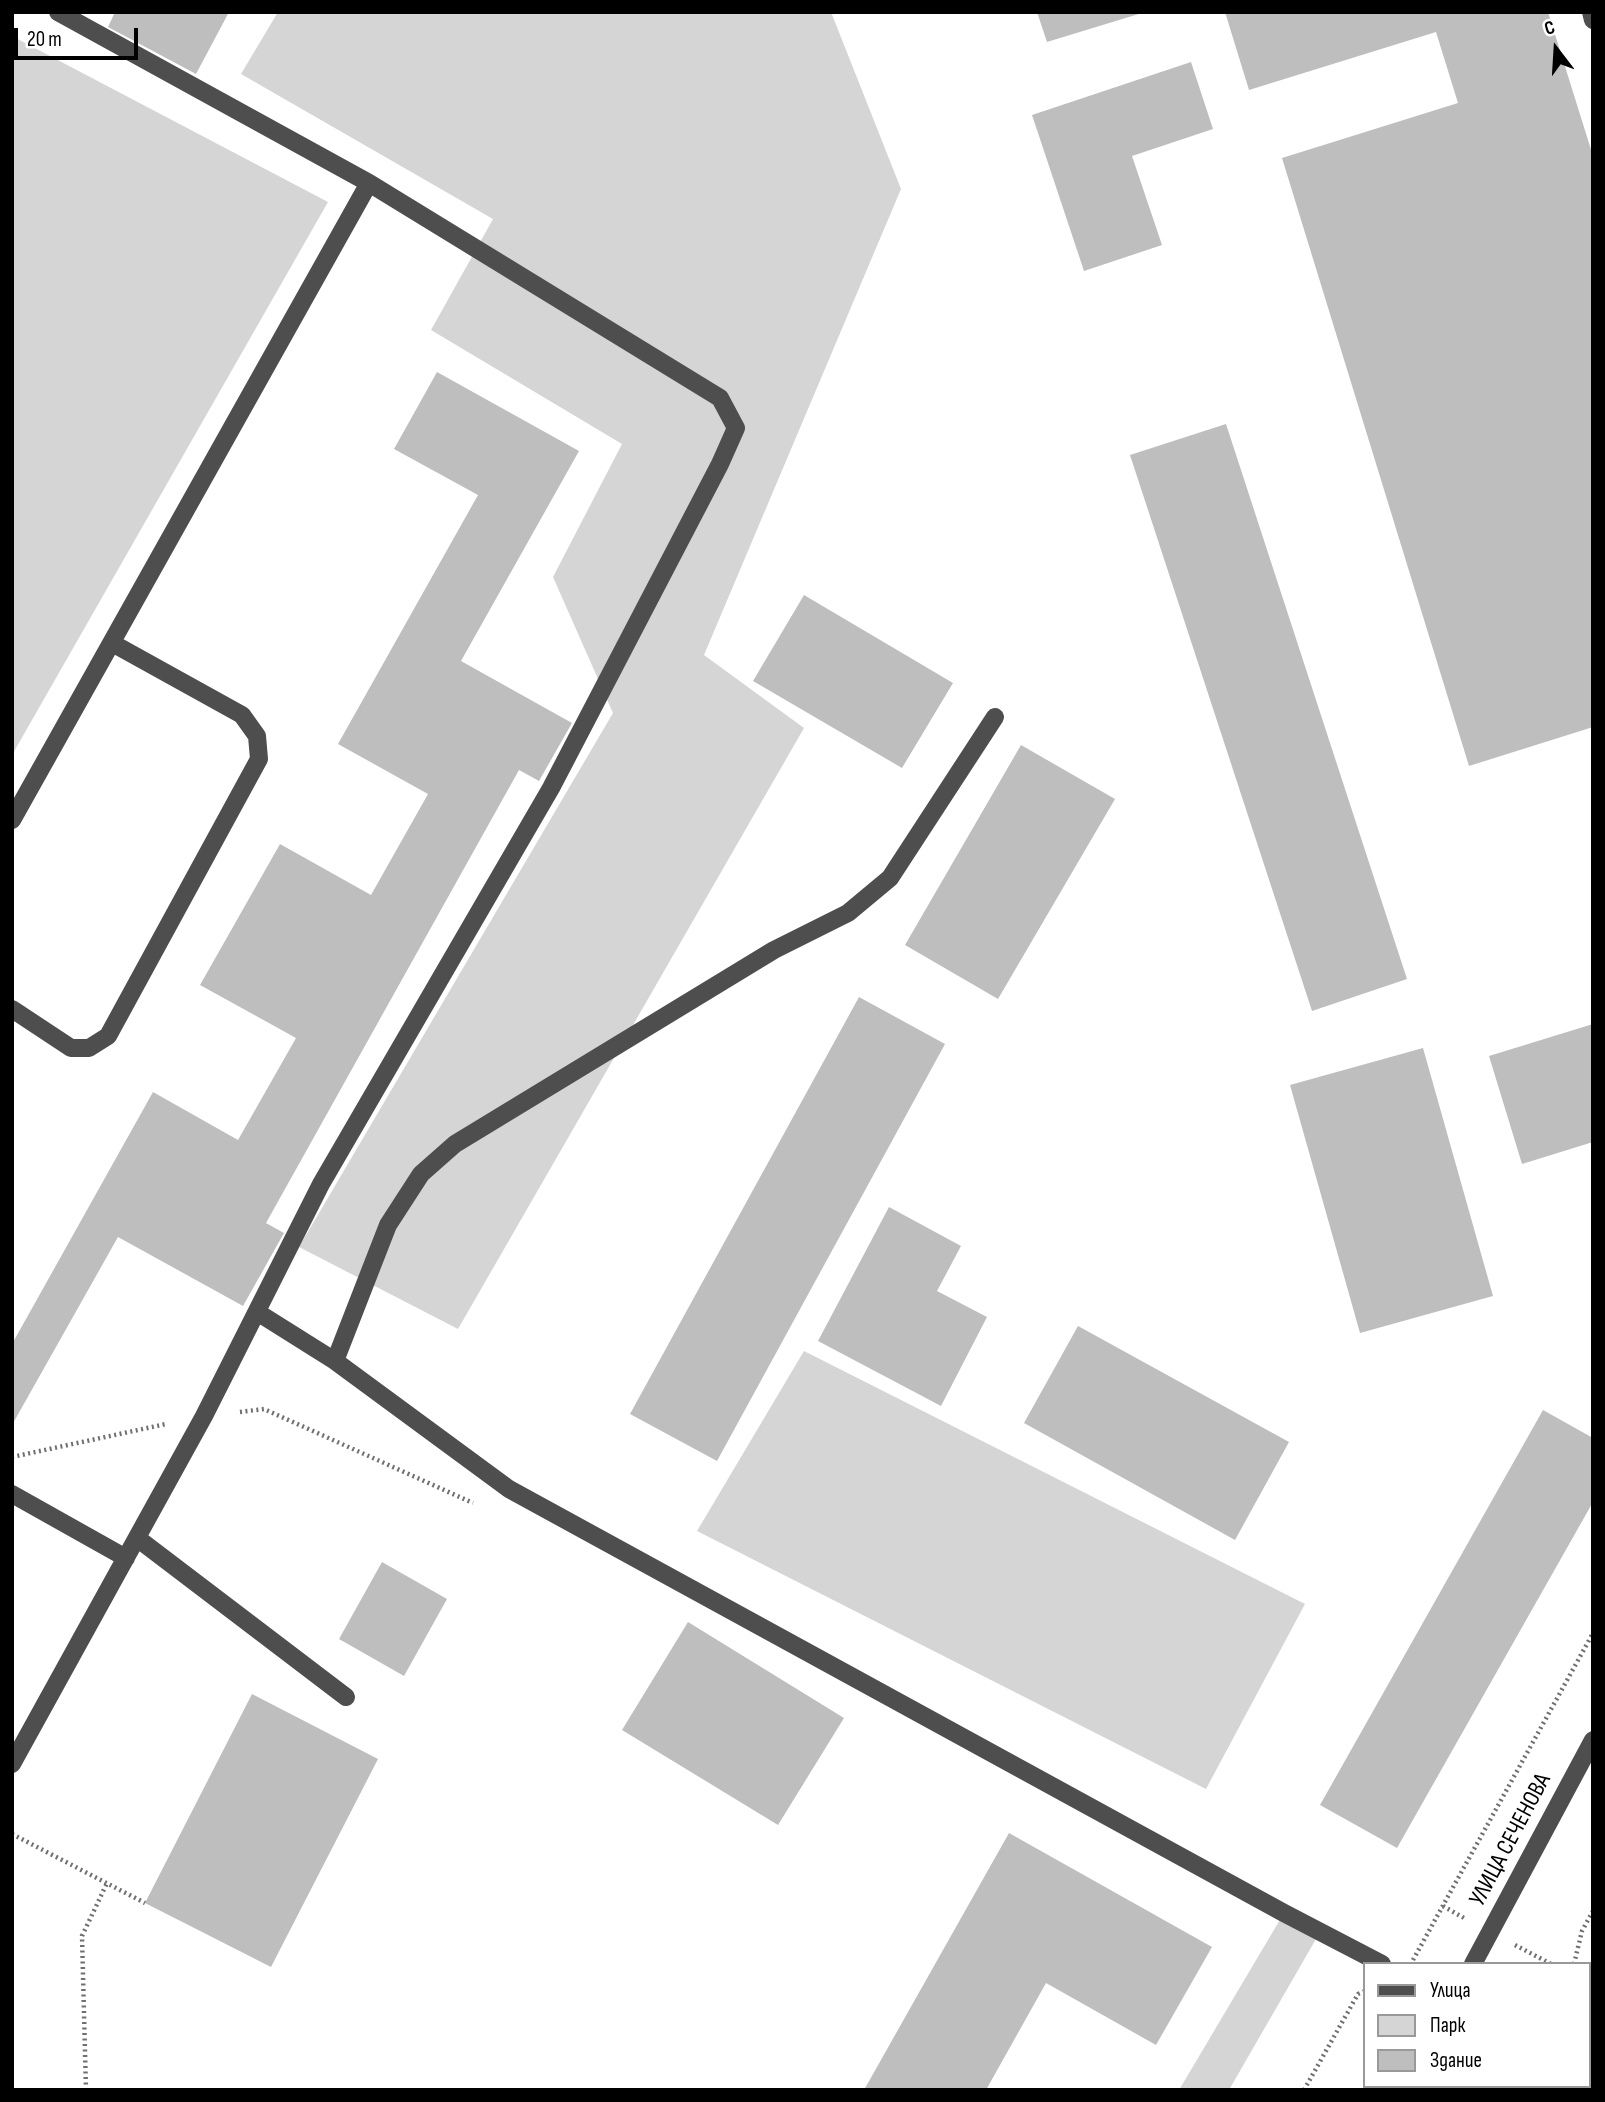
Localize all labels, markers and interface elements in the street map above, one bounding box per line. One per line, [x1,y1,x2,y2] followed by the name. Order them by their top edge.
[18,14,142,58] scale bar
[1521,14,1591,84] north arrow
[1542,16,1558,41] text: С
[27,27,62,52] text: 20 m
[1464,1769,1558,1911] street label: УЛИЦА СЕЧЕНОВА
[1364,1962,1591,2088] legend
[1430,1978,1471,2003] text: Улица
[1430,2013,1465,2038] text: Парк
[1430,2048,1482,2073] text: Здание

